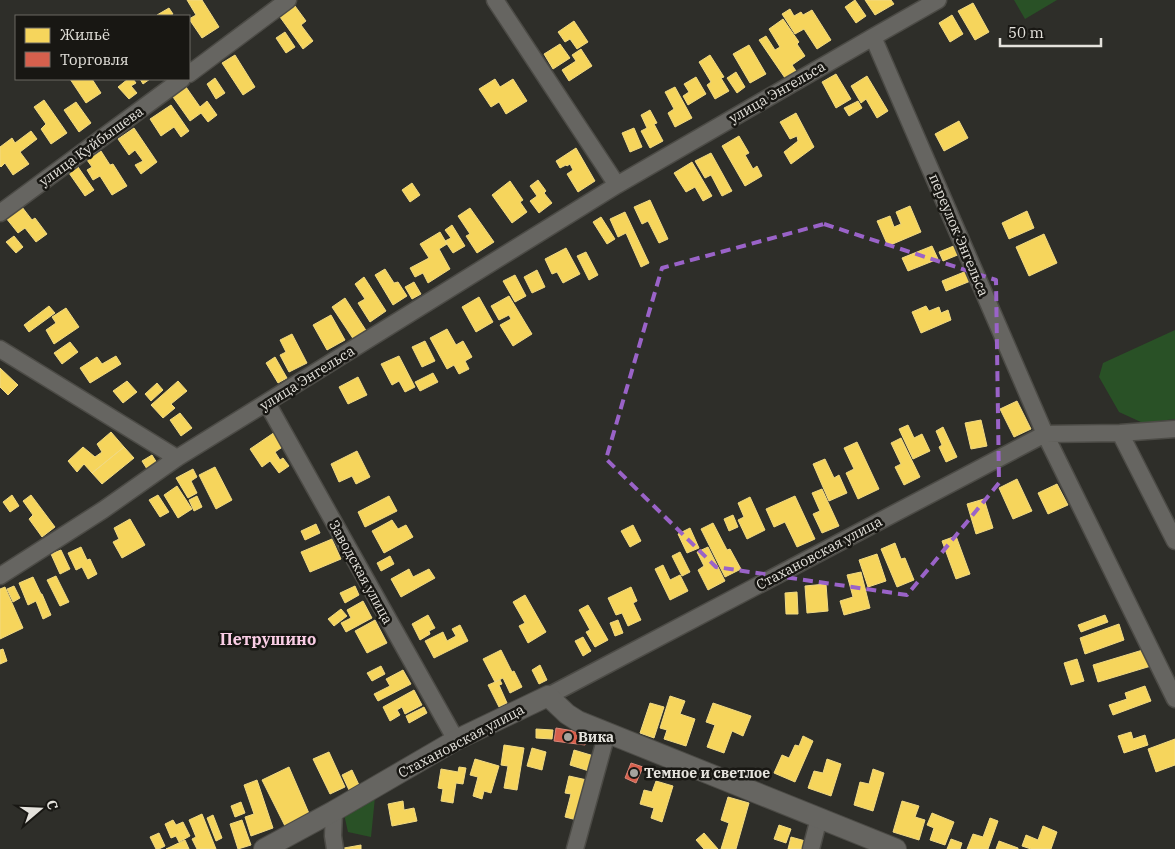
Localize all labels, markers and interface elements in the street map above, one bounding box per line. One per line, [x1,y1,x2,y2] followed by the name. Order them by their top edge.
[15,15,190,80] legend
[1000,15,1101,47] scale bar
[1008,23,1044,42] text: 50 m
[60,25,110,44] text: Жильё
[60,50,129,69] text: Торговля
[726,57,829,127] street label: улица Энгельса
[35,102,147,190] street label: улица Куйбышева
[925,171,993,299] street label: переулок Энгельса
[256,341,358,414] street label: улица Энгельса
[753,512,885,594] street label: Стахановская улица
[325,517,397,627] street label: Заводская улица
[220,629,316,649] district label: Петрушино
[395,700,527,782] street label: Стахановская улица
[578,728,614,746] place label: Вика
[562,731,574,743] marker: Вика
[644,764,770,782] place label: Темное и светлое
[628,767,640,779] marker: Темное и светлое
[15,784,65,834] north arrow
[42,797,62,812] text: С

